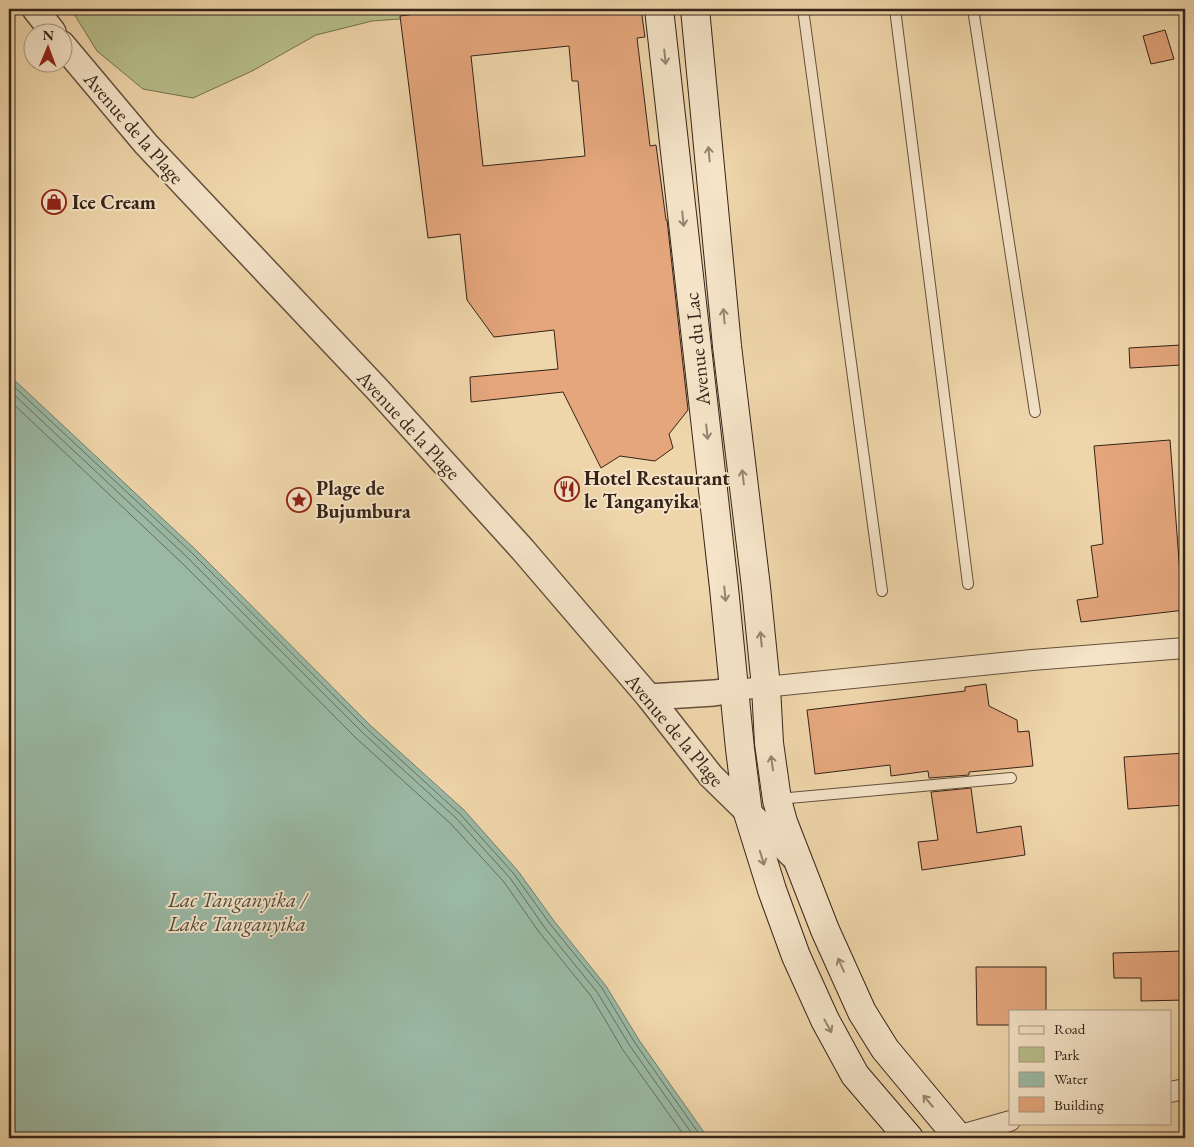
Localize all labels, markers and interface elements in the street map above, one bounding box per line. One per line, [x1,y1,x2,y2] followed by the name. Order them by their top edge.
[22,22,72,72] north arrow
[42,26,55,44] text: N
[660,49,670,65] one-way arrow
[77,66,190,190] street label: Avenue de la Plage
[704,146,714,162] one-way arrow
[41,189,67,215] shop icon: Ice Cream
[72,189,156,215] place label: Ice Cream
[678,210,688,226] one-way arrow
[678,291,716,408] street label: Avenue du Lac
[720,308,729,324] one-way arrow
[351,364,467,485] street label: Avenue de la Plage
[702,424,712,440] one-way arrow
[584,465,730,514] place label: Hotel Restaurant le Tanganyika
[738,469,748,485] one-way arrow
[316,475,411,524] place label: Plage de Bujumbura
[554,476,580,502] restaurant icon: Hotel Restaurant le Tanganyika
[286,487,312,513] place icon: Plage de Bujumbura
[720,586,730,602] one-way arrow
[756,631,766,647] one-way arrow
[619,667,730,792] street label: Avenue de la Plage
[766,755,776,771] one-way arrow
[758,850,768,866] one-way arrow
[167,886,309,937] water label: Lac Tanganyika / Lake Tanganyika
[836,958,845,973] one-way arrow
[1009,1010,1172,1124] legend
[823,1018,833,1033] one-way arrow
[1054,1019,1086,1038] text: Road
[1054,1045,1081,1064] text: Park
[1054,1069,1088,1088] text: Water
[923,1095,934,1108] one-way arrow
[1054,1095,1104,1114] text: Building

